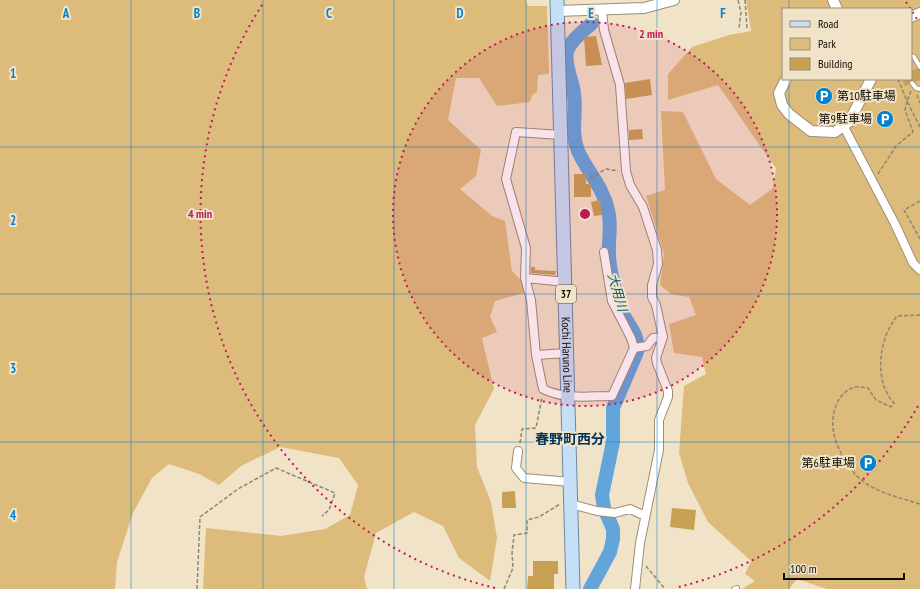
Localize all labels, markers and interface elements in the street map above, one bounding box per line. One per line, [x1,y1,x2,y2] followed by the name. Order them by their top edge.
[62,5,70,22] text: A
[194,5,200,22] text: B
[326,5,332,22] text: C
[457,5,464,22] text: D
[588,5,594,22] text: E
[720,5,726,22] text: F
[782,8,912,80] legend
[818,16,838,31] text: Road
[639,26,663,41] text: 2 min
[818,36,836,51] text: Park
[818,56,853,71] text: Building
[10,65,16,82] text: 1
[814,86,834,106] parking icon: 第10駐車場
[837,88,896,103] place label: 第10駐車場
[875,109,895,129] parking icon: 第9駐車場
[819,111,872,126] place label: 第9駐車場
[188,206,212,221] text: 4 min
[578,207,592,221] centre of rings
[10,212,16,229] text: 2
[604,271,632,315] water label: 大用川
[556,285,576,303] road number: 37
[559,317,576,393] street label: Kochi Haruno Line
[10,360,16,377] text: 3
[535,430,605,448] district label: 春野町西分
[858,453,878,473] parking icon: 第6駐車場
[802,455,855,470] place label: 第6駐車場
[10,507,17,524] text: 4
[784,555,904,581] scale bar
[790,561,817,576] text: 100 m

